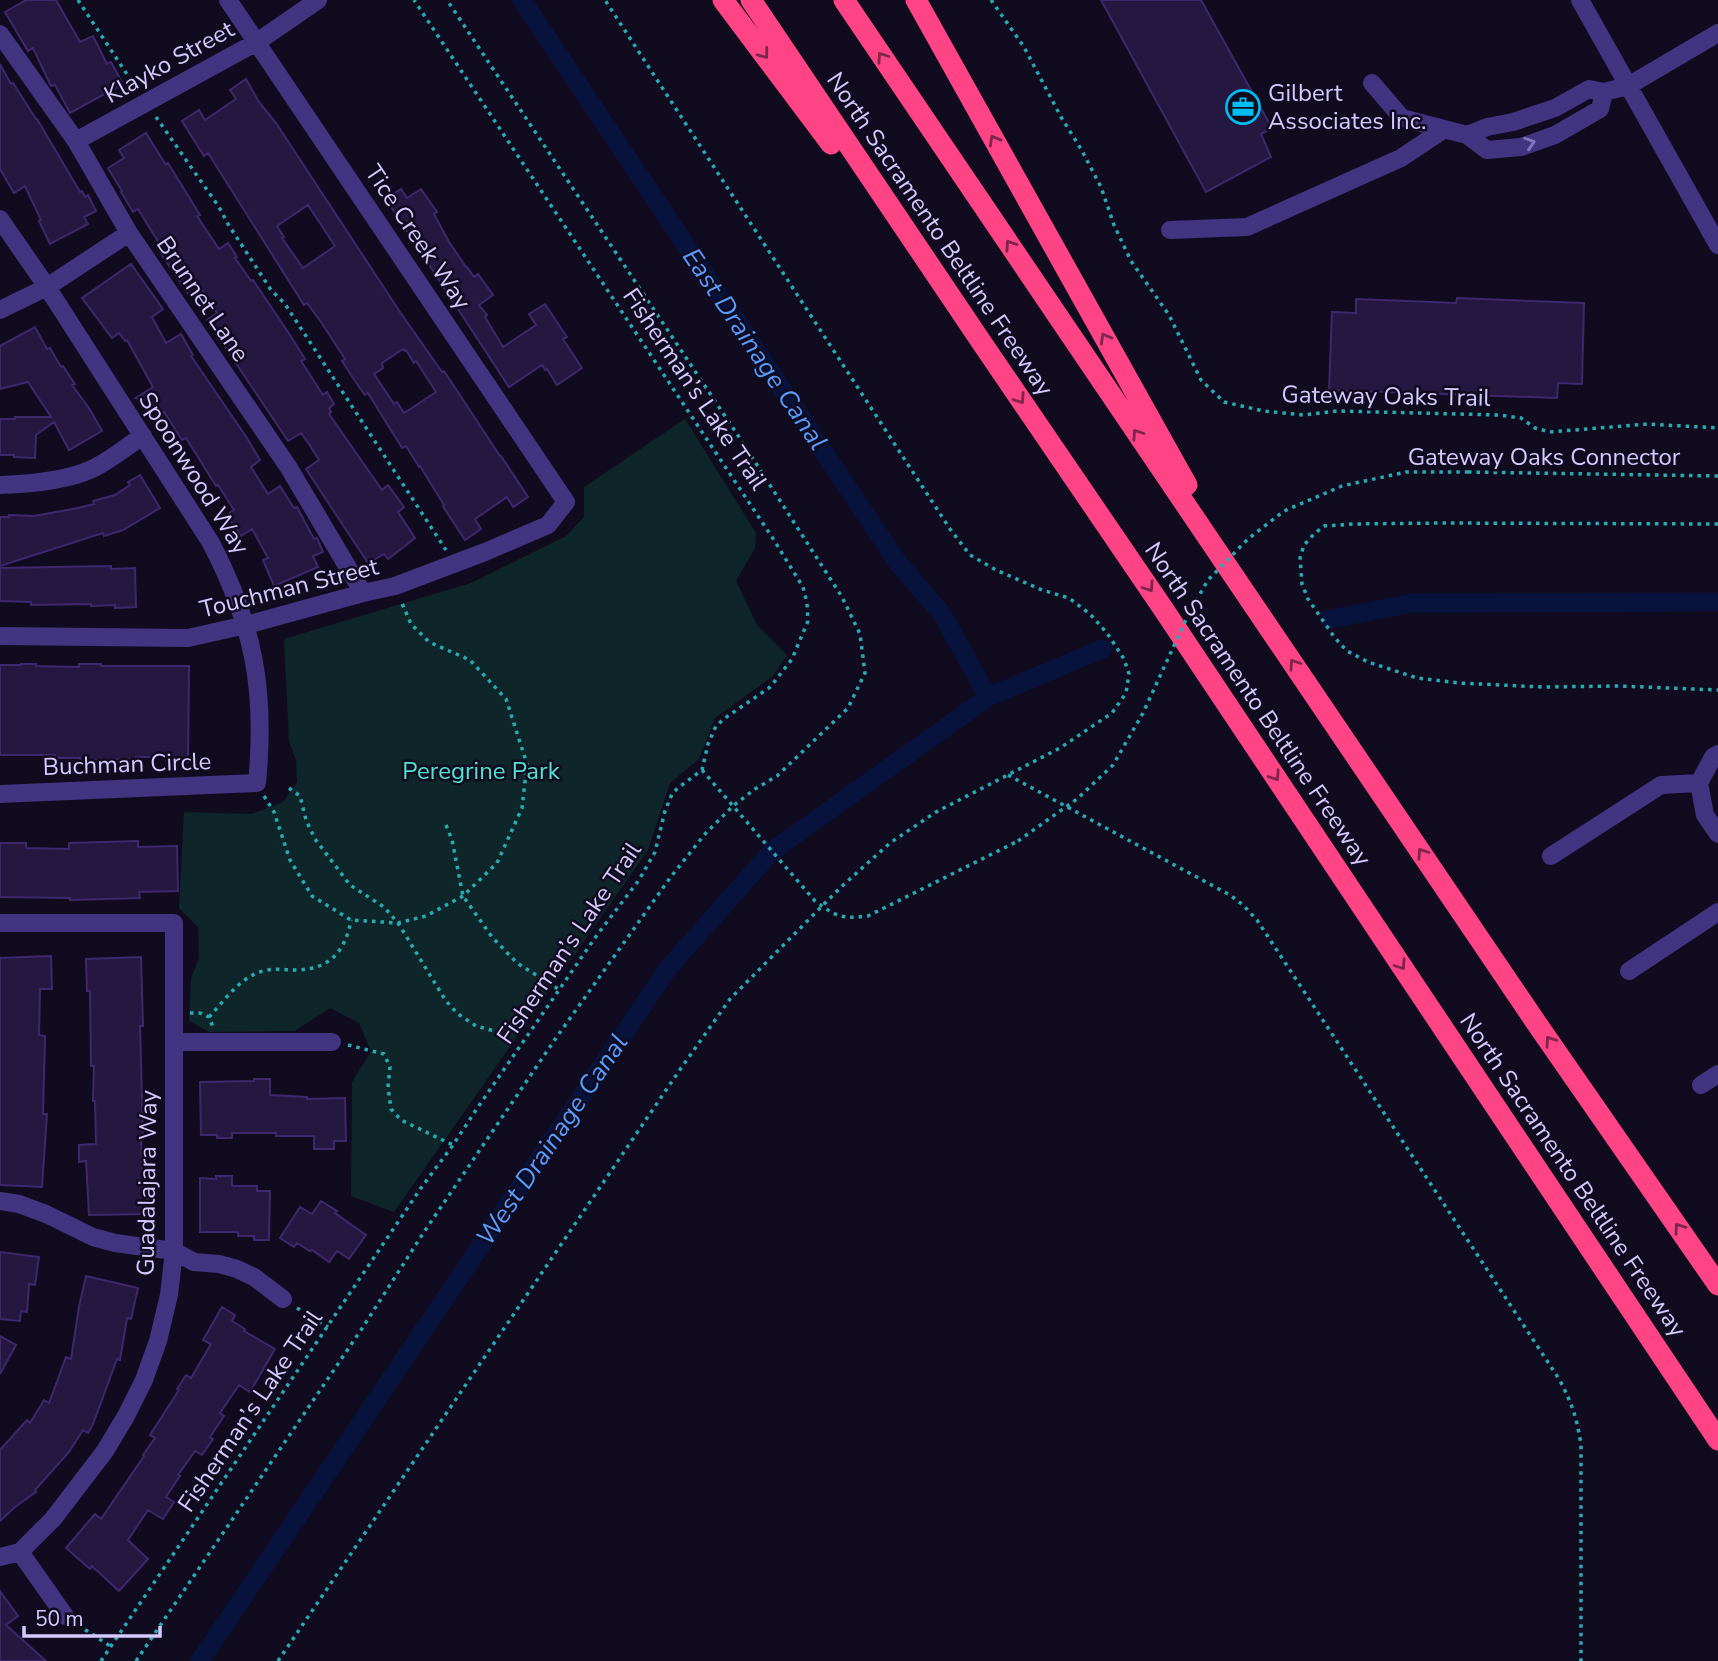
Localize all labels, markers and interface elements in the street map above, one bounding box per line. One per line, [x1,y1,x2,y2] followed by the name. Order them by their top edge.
[98,13,240,111] street label: Klayko Street
[756,47,768,59] one-way arrow
[878,52,890,65] one-way arrow
[819,66,1061,403] street label: North Sacramento Beltline Freeway
[1268,77,1427,137] place label: Gilbert Associates Inc.
[1224,88,1262,126] office icon: Gilbert Associates Inc.
[989,134,1002,147] one-way arrow
[1523,137,1535,151] one-way arrow
[358,158,479,316] street label: Tice Creek Way
[149,230,257,368] street label: Brunnet Lane
[1006,240,1018,253] one-way arrow
[674,241,836,457] water label: East Drainage Canal
[615,282,775,496] street label: Fisherman’s Lake Trail
[1100,333,1113,346] one-way arrow
[1281,378,1491,414] street label: Gateway Oaks Trail
[131,386,257,561] street label: Spoonwood Way
[1012,391,1024,404] one-way arrow
[1132,428,1145,441] one-way arrow
[1408,441,1681,473] street label: Gateway Oaks Connector
[1137,536,1379,873] street label: North Sacramento Beltline Freeway
[196,550,382,626] street label: Touchman Street
[1140,579,1153,592] one-way arrow
[1289,658,1302,671] one-way arrow
[42,745,212,783] street label: Buchman Circle
[402,755,561,787] park label: Peregrine Park
[1267,768,1279,781] one-way arrow
[489,836,649,1050] street label: Fisherman’s Lake Trail
[1418,848,1430,861] one-way arrow
[1393,958,1406,971] one-way arrow
[1452,1007,1694,1344] street label: North Sacramento Beltline Freeway
[468,1027,636,1253] water label: West Drainage Canal
[1546,1036,1558,1049] one-way arrow
[129,1089,165,1276] street label: Guadalajara Way
[1674,1223,1687,1236] one-way arrow
[170,1304,330,1518] street label: Fisherman’s Lake Trail
[24,1594,161,1638] scale bar
[35,1605,84,1633] text: 50 m

